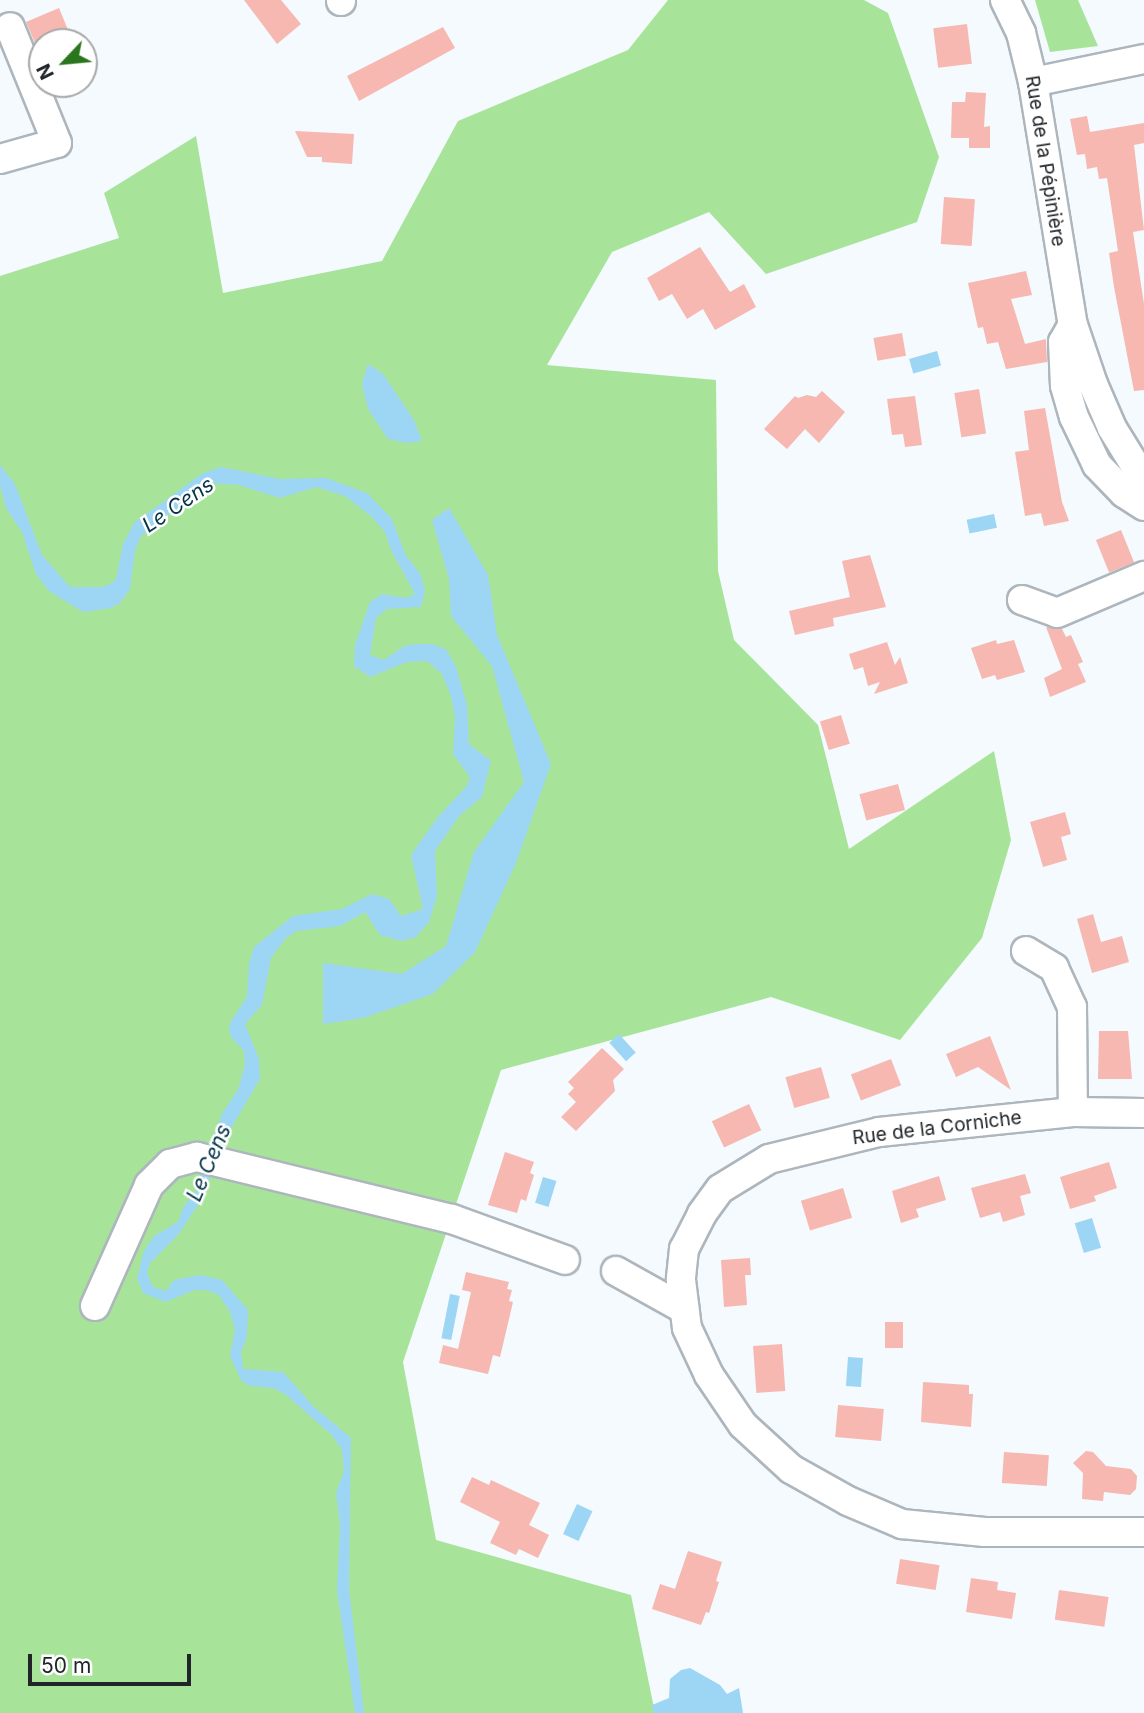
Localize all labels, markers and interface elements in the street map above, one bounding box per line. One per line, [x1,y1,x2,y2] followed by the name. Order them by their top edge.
[28,28,98,98] north arrow
[32,60,59,83] text: N
[1020,74,1070,248] street label: Rue de la Pépinière
[137,472,219,538] water label: Le Cens
[851,1106,1023,1150] street label: Rue de la Corniche
[182,1121,236,1205] water label: Le Cens
[32,1640,194,1684] scale bar
[41,1653,91,1678] text: 50 m

